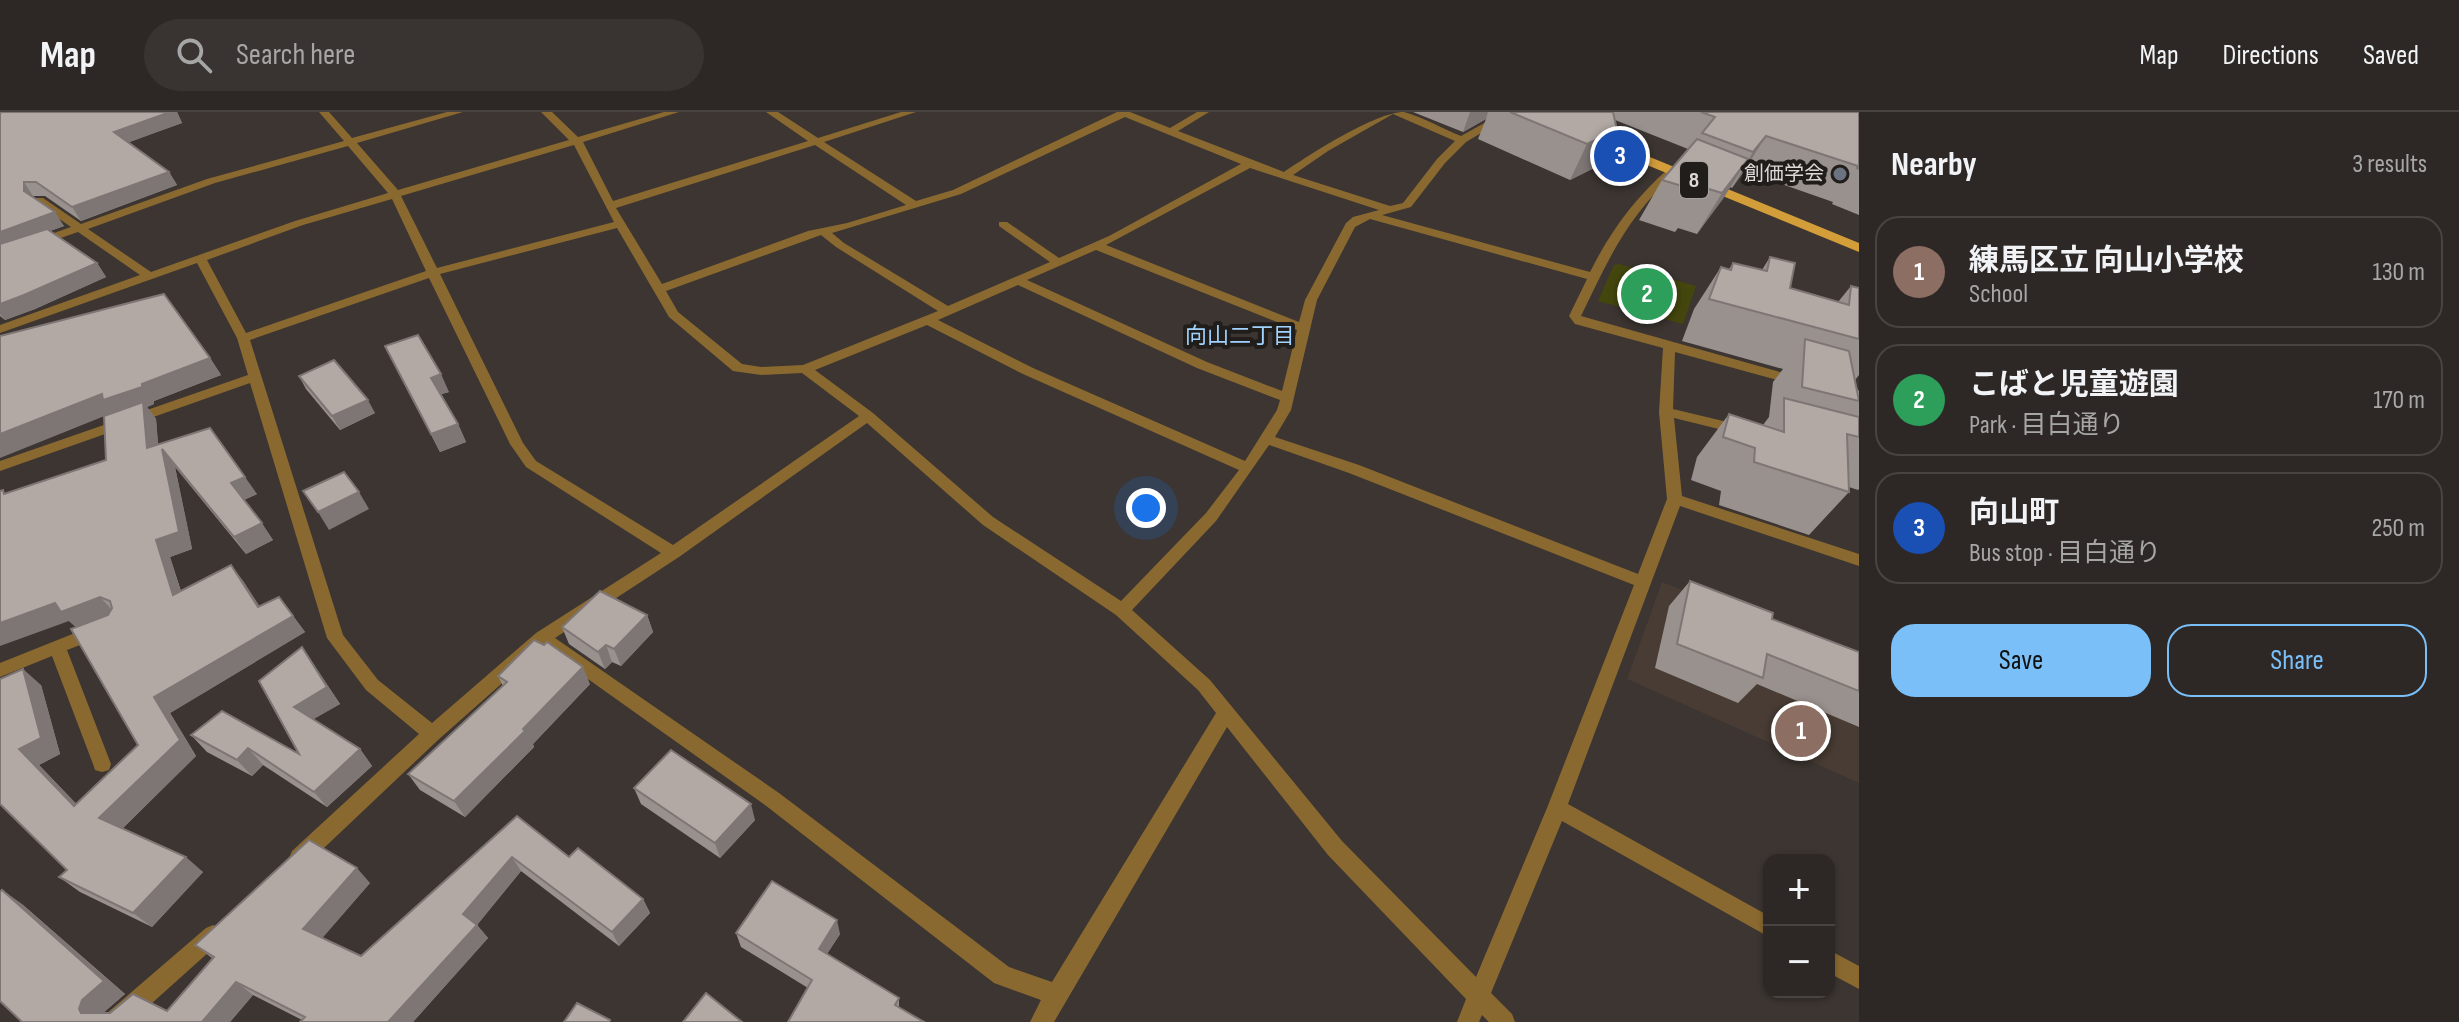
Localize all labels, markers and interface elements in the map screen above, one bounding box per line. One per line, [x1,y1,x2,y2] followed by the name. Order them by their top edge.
[144,19,704,91] search box
[40,33,96,78] text: Map
[172,33,216,77] icon: search
[236,37,355,73] text: Search here
[2140,39,2179,72] text: Map
[2223,39,2319,72] text: Directions
[2363,39,2419,72] text: Saved
[1594,126,1646,186] pin: 3
[1891,144,1977,185] text: Nearby
[2352,149,2427,180] text: 3 results
[1680,162,1708,198] road number: 8
[1744,162,1824,186] place label: 創価学会
[1831,165,1849,183] marker: 創価学会
[1969,243,2244,279] text: 練馬区立 向山小学校
[1914,257,1924,288] text: 1
[2373,257,2425,288] text: 130 m
[1621,264,1673,324] pin: 2
[1969,279,2028,310] text: School
[1185,323,1295,350] district label: 向山二丁目
[1969,367,2179,403] text: こばと児童遊園
[1913,385,1925,416] text: 2
[2373,385,2425,416] text: 170 m
[1969,410,2124,441] text: Park · 目白通り
[1126,488,1166,528] your location
[1969,495,2059,531] text: 向山町
[1913,513,1925,544] text: 3
[2371,513,2425,544] text: 250 m
[1969,538,2161,569] text: Bus stop · 目白通り
[1891,624,2151,697] button: Save
[2167,624,2427,697] button: Share
[1775,701,1827,761] pin: 1
[1763,854,1835,998] map controls
[1763,854,1835,926] button: +
[1763,926,1835,998] button: −

